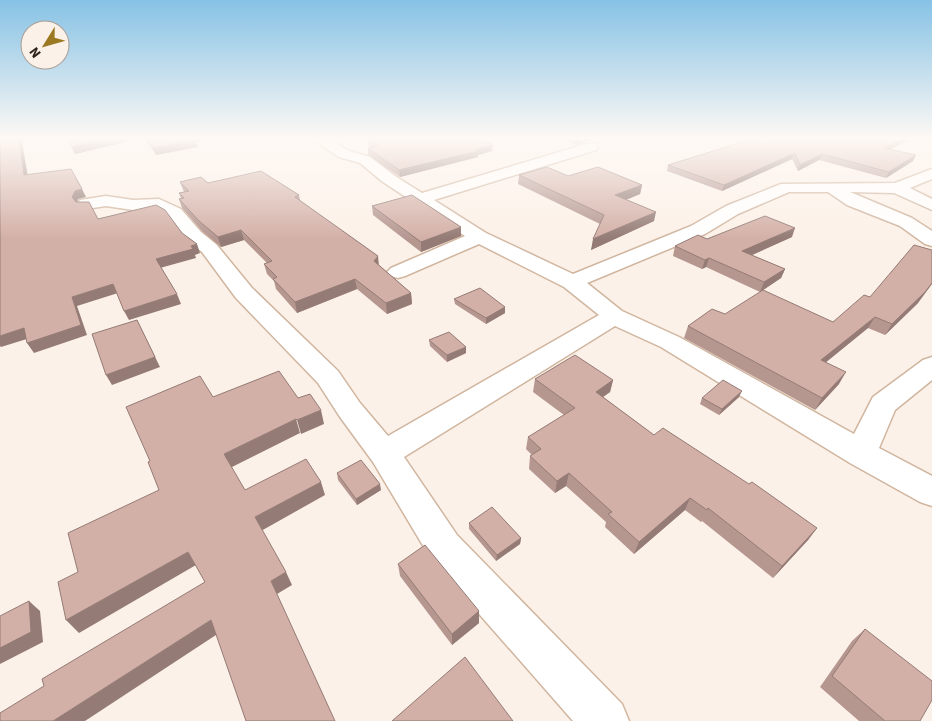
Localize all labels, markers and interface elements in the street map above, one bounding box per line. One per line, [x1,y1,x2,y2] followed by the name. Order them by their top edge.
[20,20,70,70] north arrow
[25,42,46,62] text: N

